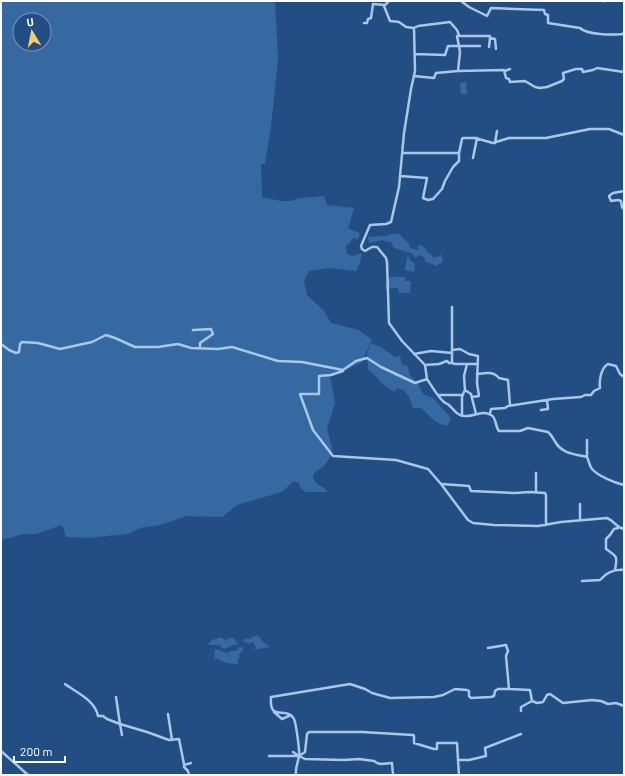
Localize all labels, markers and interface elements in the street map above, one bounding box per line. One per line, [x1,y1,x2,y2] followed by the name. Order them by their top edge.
[12,12,52,52] north arrow
[26,15,35,29] text: U
[14,738,65,764] scale bar
[20,744,52,758] text: 200 m

